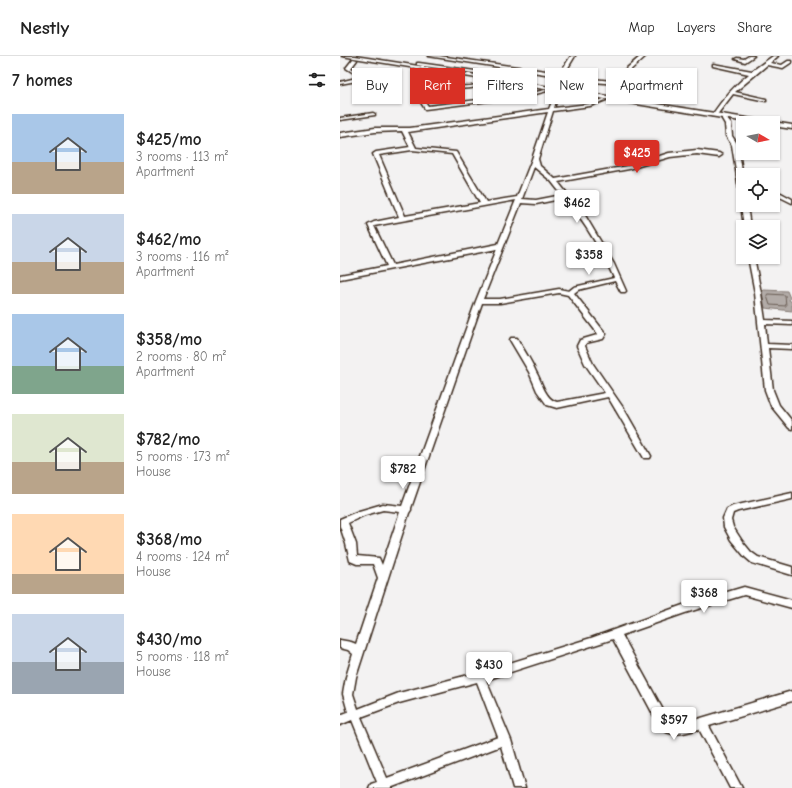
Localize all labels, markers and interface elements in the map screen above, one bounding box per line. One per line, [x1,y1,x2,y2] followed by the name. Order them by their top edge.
[20,17,69,39] text: Nestly
[628,19,655,36] text: Map
[677,19,715,36] text: Layers
[737,19,772,36] text: Share
[352,68,402,104] chip: Buy
[410,68,465,104] chip: Rent
[473,68,537,104] chip: Filters
[545,68,598,104] chip: New
[606,68,697,104] chip: Apartment
[306,69,328,91] icon: filters
[12,71,73,90] text: 7 homes
[736,116,780,160] north arrow
[736,116,780,264] map controls
[44,130,92,178] icon: home
[136,130,201,149] text: $425/mo
[613,140,661,174] pin: $425
[623,145,651,160] text: $425
[136,149,228,164] text: 3 rooms · 113 m²
[136,164,194,179] text: Apartment
[736,168,780,212] button: locate
[553,190,601,224] pin: $462
[563,195,591,210] text: $462
[736,220,780,264] button: layers
[44,230,92,278] icon: home
[136,230,201,249] text: $462/mo
[565,242,613,276] pin: $358
[575,247,603,262] text: $358
[136,249,228,264] text: 3 rooms · 116 m²
[136,264,194,279] text: Apartment
[44,330,92,378] icon: home
[136,330,202,349] text: $358/mo
[136,349,226,364] text: 2 rooms · 80 m²
[136,364,194,379] text: Apartment
[44,430,92,478] icon: home
[136,430,200,449] text: $782/mo
[136,449,229,464] text: 5 rooms · 173 m²
[379,456,427,490] pin: $782
[390,461,416,476] text: $782
[136,464,171,479] text: House
[44,530,92,578] icon: home
[136,530,202,549] text: $368/mo
[136,549,229,564] text: 4 rooms · 124 m²
[136,564,171,579] text: House
[680,580,728,614] pin: $368
[690,585,718,600] text: $368
[44,630,92,678] icon: home
[136,630,202,649] text: $430/mo
[136,649,229,664] text: 5 rooms · 118 m²
[465,652,513,686] pin: $430
[475,657,503,672] text: $430
[136,664,171,679] text: House
[650,707,698,741] pin: $597
[660,712,688,727] text: $597

